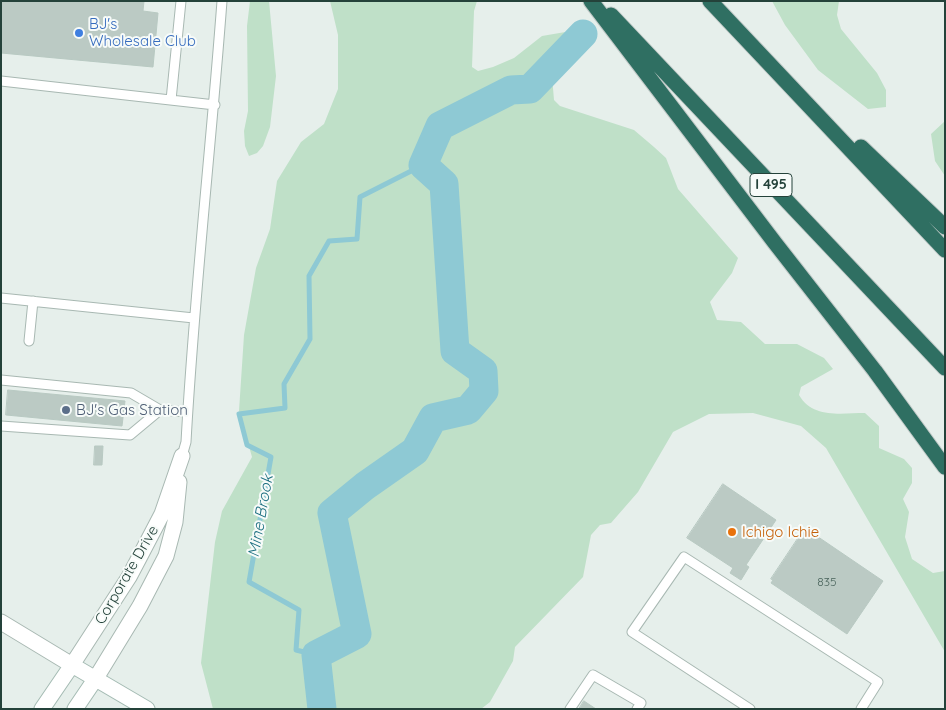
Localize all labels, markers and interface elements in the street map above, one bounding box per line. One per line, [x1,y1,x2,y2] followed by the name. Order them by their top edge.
[89,15,196,50] place label: BJ's Wholesale Club
[73,27,85,39] marker: BJ's Wholesale Club
[750,174,792,196] road number: I 495
[76,401,188,419] place label: BJ's Gas Station
[60,404,72,416] marker: BJ's Gas Station
[244,473,278,559] water label: Mine Brook
[91,522,163,628] street label: Corporate Drive
[742,523,819,541] place label: Ichigo Ichie
[726,526,738,538] marker: Ichigo Ichie
[817,575,837,589] house number: 835

